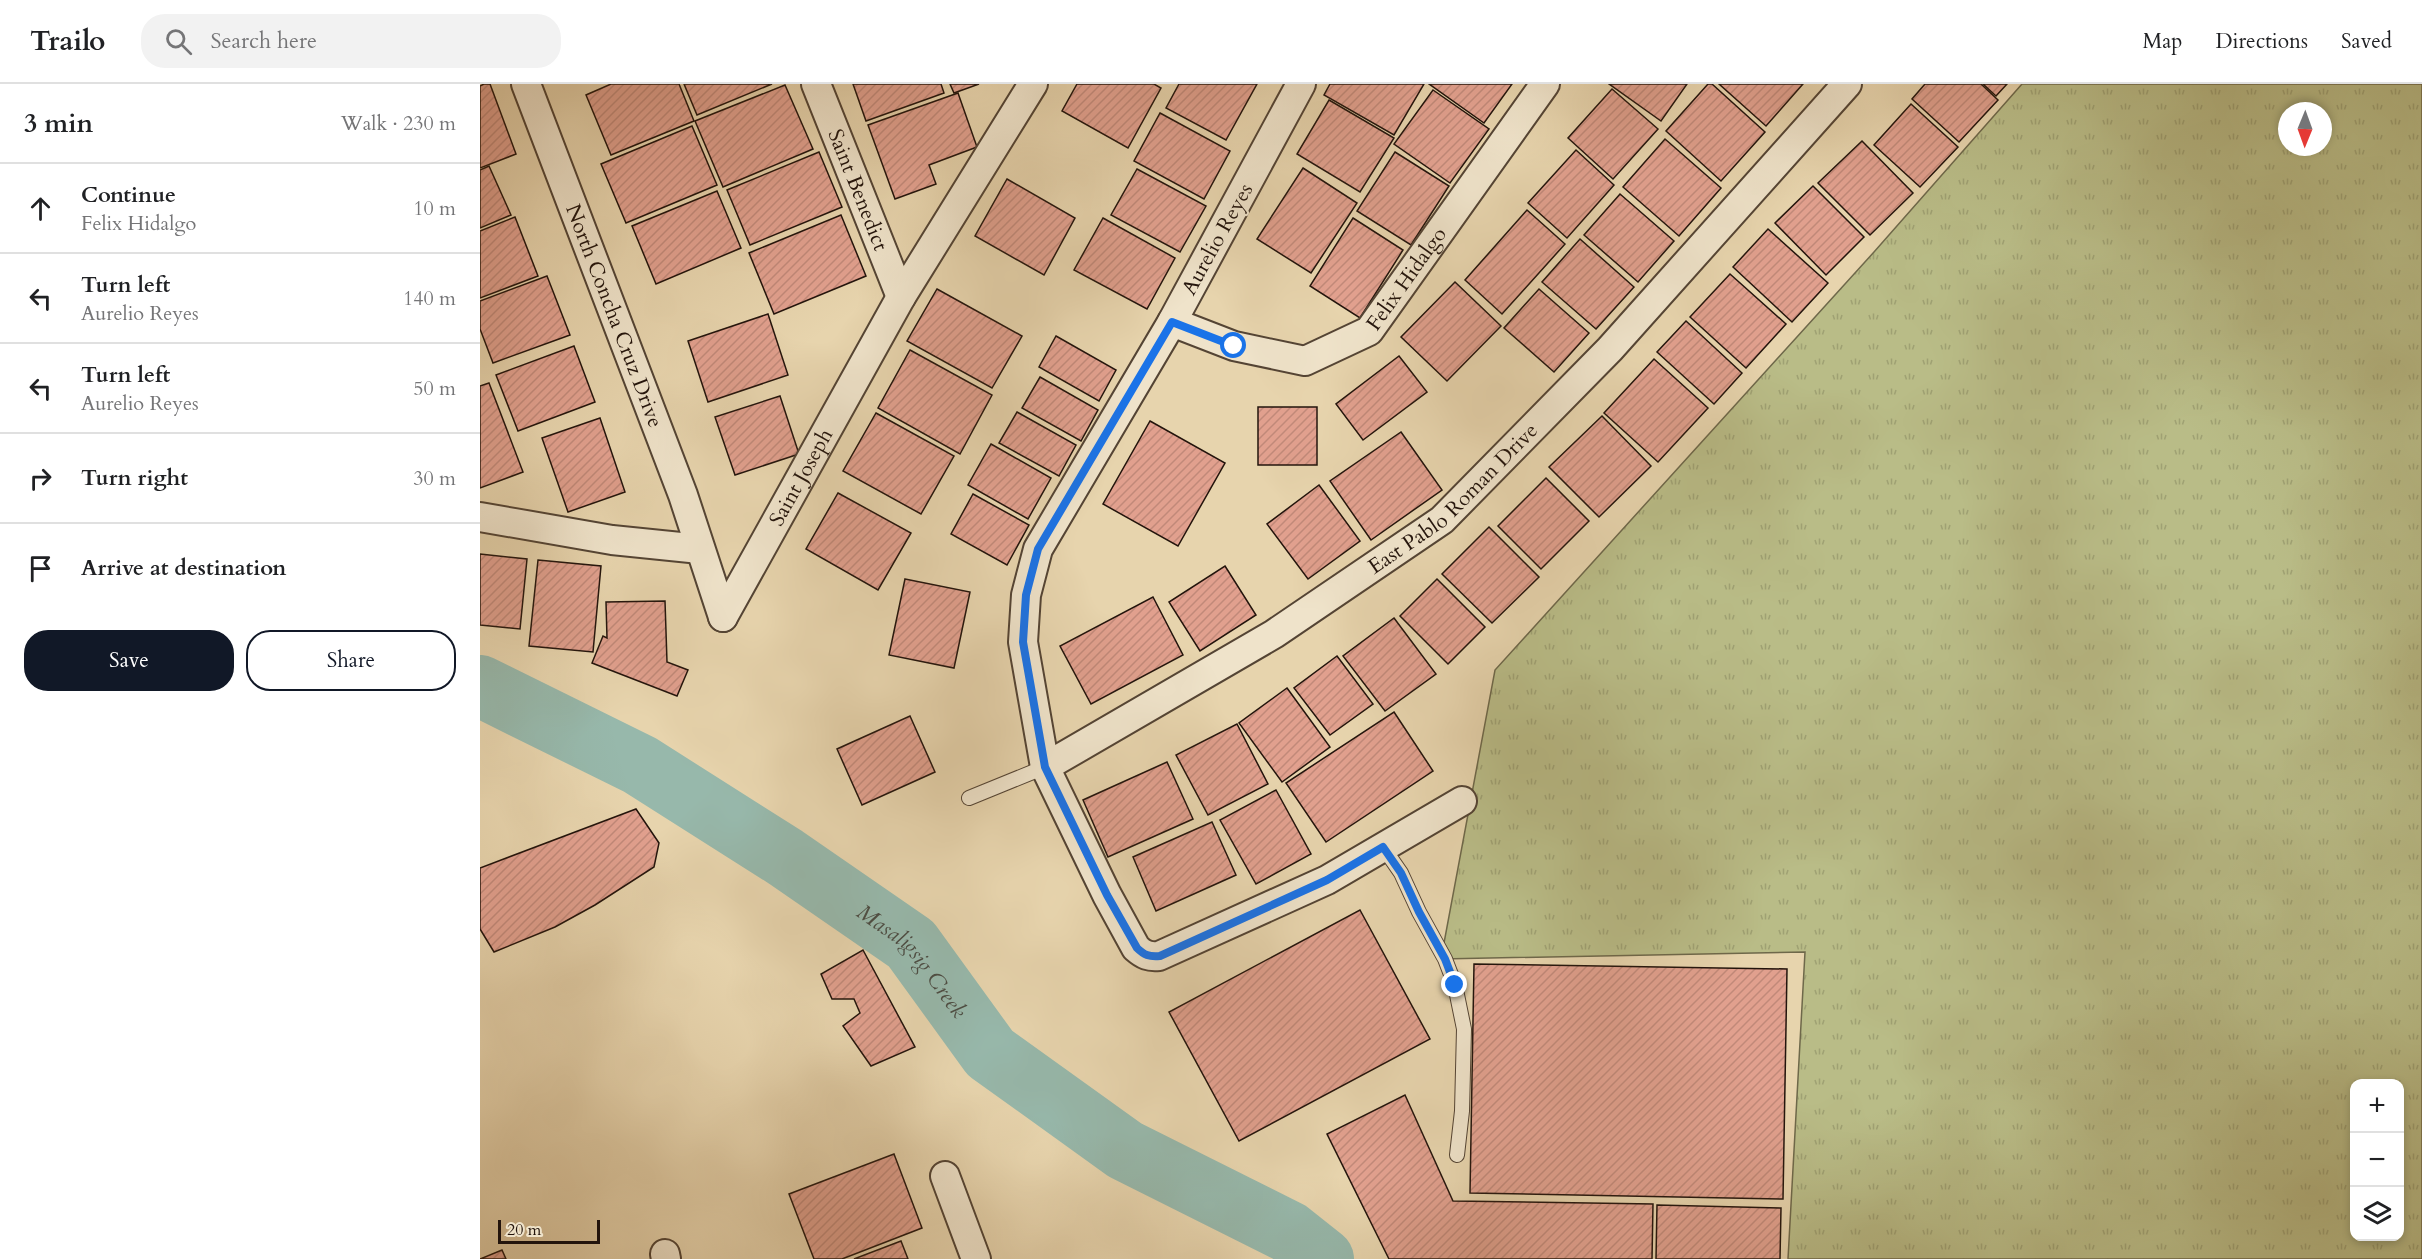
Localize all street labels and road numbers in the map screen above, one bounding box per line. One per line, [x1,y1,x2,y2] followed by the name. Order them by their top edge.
[821,125,895,255] street label: Saint Benedict
[1175,178,1260,300] street label: Aurelio Reyes
[558,200,670,432] street label: North Concha Cruz Drive
[1360,221,1454,337] street label: Felix Hidalgo
[1362,417,1544,581] street label: East Pablo Roman Drive
[762,423,840,531] street label: Saint Joseph

